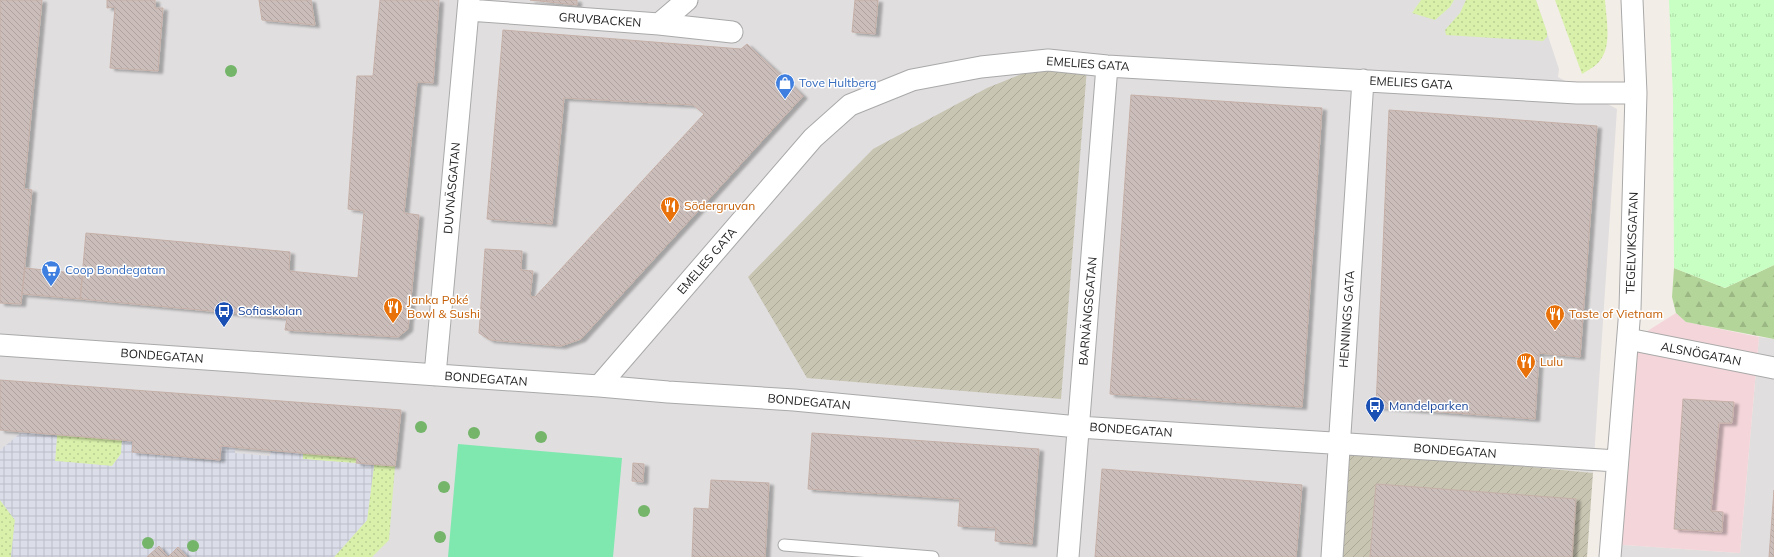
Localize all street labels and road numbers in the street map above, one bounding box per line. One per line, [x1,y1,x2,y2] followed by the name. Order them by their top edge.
[558,9,642,30] street label: GRUVBACKEN
[1046,53,1130,74] street label: EMELIES GATA
[1369,73,1453,92] street label: EMELIES GATA
[440,141,463,234] street label: DUVNÄSGATAN
[1622,191,1641,294] street label: TEGELVIKSGATAN
[674,224,740,297] street label: EMELIES GATA
[1075,256,1100,366] street label: BARNÄNGSGATAN
[1336,270,1357,368] street label: HENNINGS GATA
[1660,338,1743,369] street label: ALSNÖGATAN
[120,345,204,366] street label: BONDEGATAN
[444,368,528,389] street label: BONDEGATAN
[767,390,851,413] street label: BONDEGATAN
[1089,419,1173,440] street label: BONDEGATAN
[1413,440,1497,461] street label: BONDEGATAN

